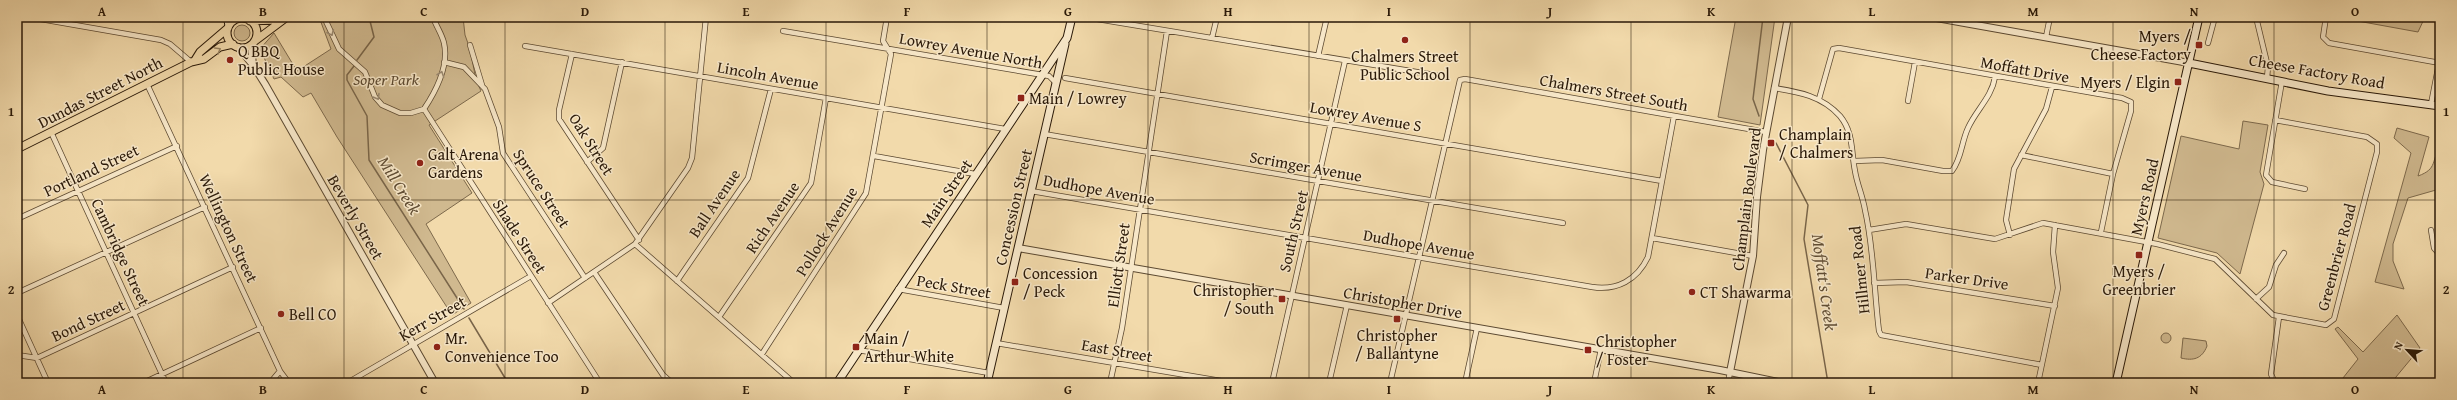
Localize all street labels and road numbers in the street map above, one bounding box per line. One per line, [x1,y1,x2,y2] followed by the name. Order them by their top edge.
[898,26,1044,74] street label: Lowrey Avenue North
[2247,47,2387,95] street label: Cheese Factory Road
[1979,49,2071,89] street label: Moffatt Drive
[33,50,167,134] street label: Dundas Street North
[715,54,821,96] street label: Lincoln Avenue
[1538,67,1690,117] street label: Chalmers Street South
[1308,94,1424,138] street label: Lowrey Avenue S
[563,108,621,180] street label: Oak Street
[1725,126,1767,272] street label: Champlain Boulevard
[39,137,143,203] street label: Portland Street
[507,144,577,233] street label: Spruce Street
[1248,144,1364,188] street label: Scrimger Avenue
[988,146,1038,268] street label: Concession Street
[914,154,978,232] street label: Main Street
[2124,156,2165,238] street label: Myers Road
[682,164,746,242] street label: Ball Avenue
[1041,167,1157,211] street label: Dudhope Avenue
[193,170,265,287] street label: Wellington Street
[322,170,390,264] street label: Beverly Street
[739,176,805,258] street label: Rich Avenue
[789,182,863,280] street label: Pollock Avenue
[1272,187,1314,274] street label: South Street
[85,194,157,310] street label: Cambridge Street
[487,194,553,278] street label: Shade Street
[2310,200,2362,313] street label: Greenbrier Road
[1100,221,1136,309] street label: Elliott Street
[1361,222,1477,266] street label: Dudhope Avenue
[1842,224,1876,315] street label: Hillmer Road
[1924,260,2010,296] street label: Parker Drive
[915,268,993,304] street label: Peck Street
[1342,280,1464,324] street label: Christopher Drive
[394,289,470,347] street label: Kerr Street
[47,292,129,348] street label: Bond Street
[1080,332,1155,368] street label: East Street

